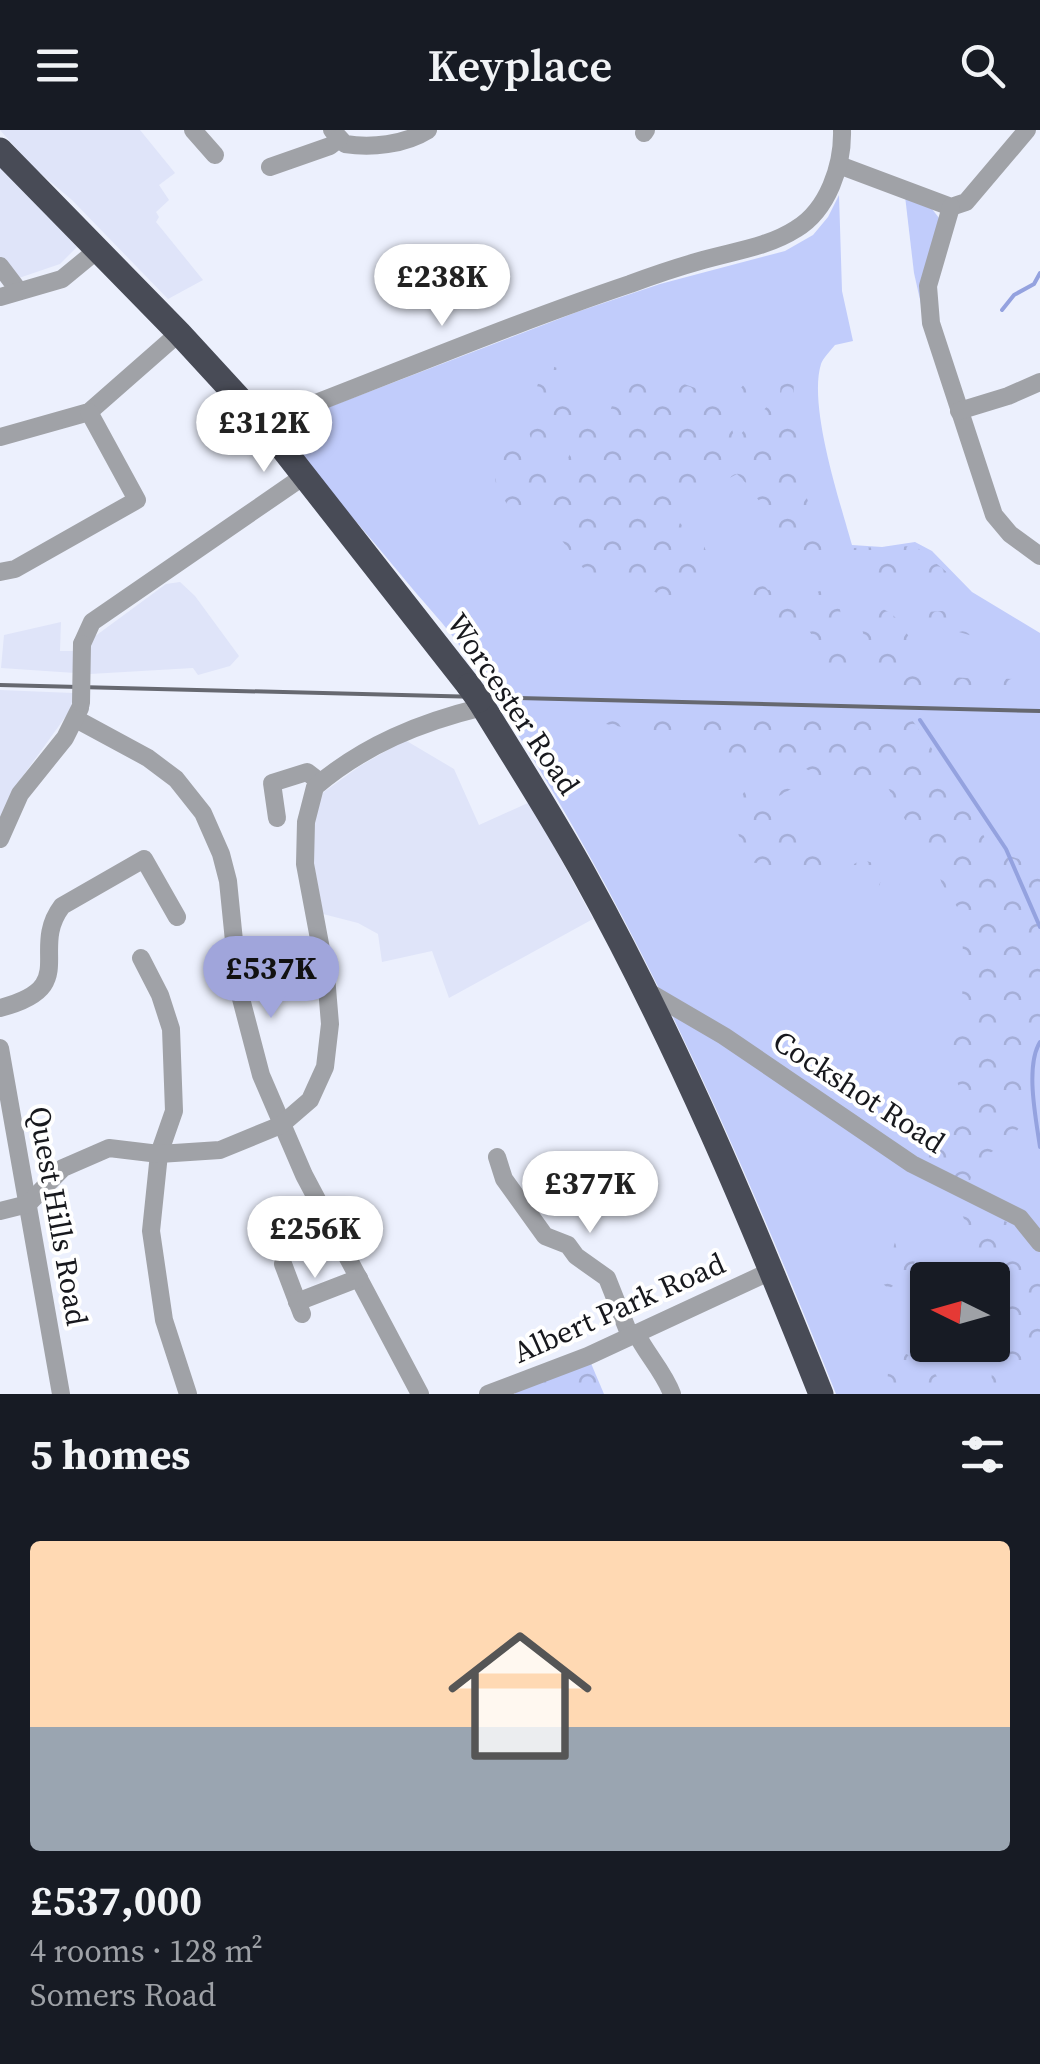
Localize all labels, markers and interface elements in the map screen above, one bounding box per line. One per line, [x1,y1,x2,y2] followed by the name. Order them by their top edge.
[428,34,612,96] text: Keyplace
[30,38,85,93] icon: menu
[955,38,1010,93] icon: search
[372,244,512,329] pin: £238K
[396,254,488,298] text: £238K
[194,390,334,475] pin: £312K
[218,400,310,444] text: £312K
[437,605,589,803] street label: Worcester Road
[201,936,341,1021] pin: £537K
[225,946,317,990] text: £537K
[765,1021,953,1163] street label: Cockshot Road
[19,1103,98,1329] street label: Quest Hills Road
[520,1151,660,1236] pin: £377K
[544,1161,636,1205] text: £377K
[245,1196,385,1281] pin: £256K
[269,1206,361,1250] text: £256K
[506,1242,731,1373] street label: Albert Park Road
[910,1262,1010,1362] north arrow
[910,1262,1010,1362] map controls
[30,1425,190,1483] text: 5 homes
[955,1427,1010,1482] icon: filters
[430,1606,610,1786] icon: home
[30,1871,202,1929] text: £537,000
[30,1929,263,1973] text: 4 rooms · 128 m²
[30,1973,216,2017] text: Somers Road

